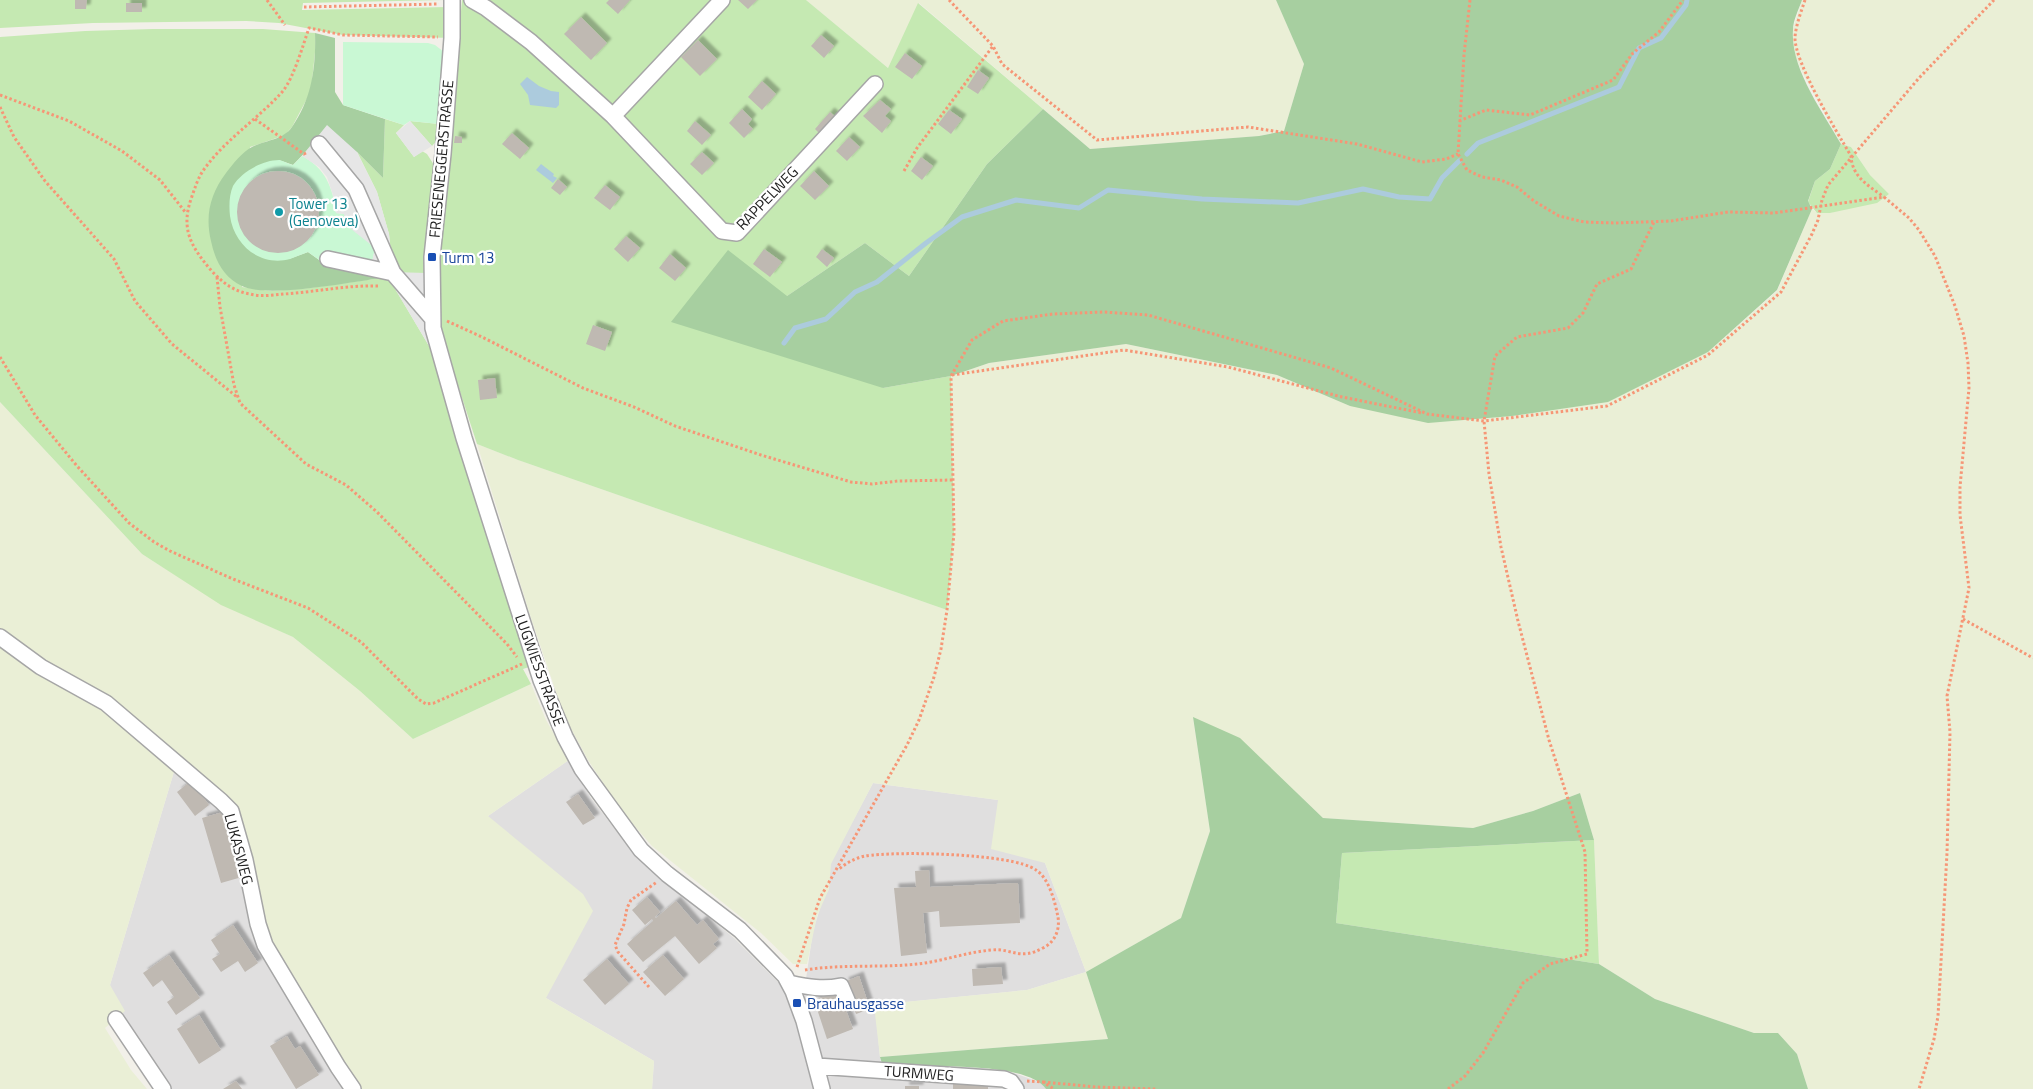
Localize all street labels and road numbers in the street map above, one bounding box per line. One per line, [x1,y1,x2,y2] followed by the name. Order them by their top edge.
[423,79,459,239] street label: FRIESENEGGERSTRASSE
[730,161,804,235] street label: RAPPELWEG
[509,611,571,729] street label: LUGWIESSTRASSE
[218,811,260,887] street label: LUKASWEG
[883,1059,955,1087] street label: TURMWEG

